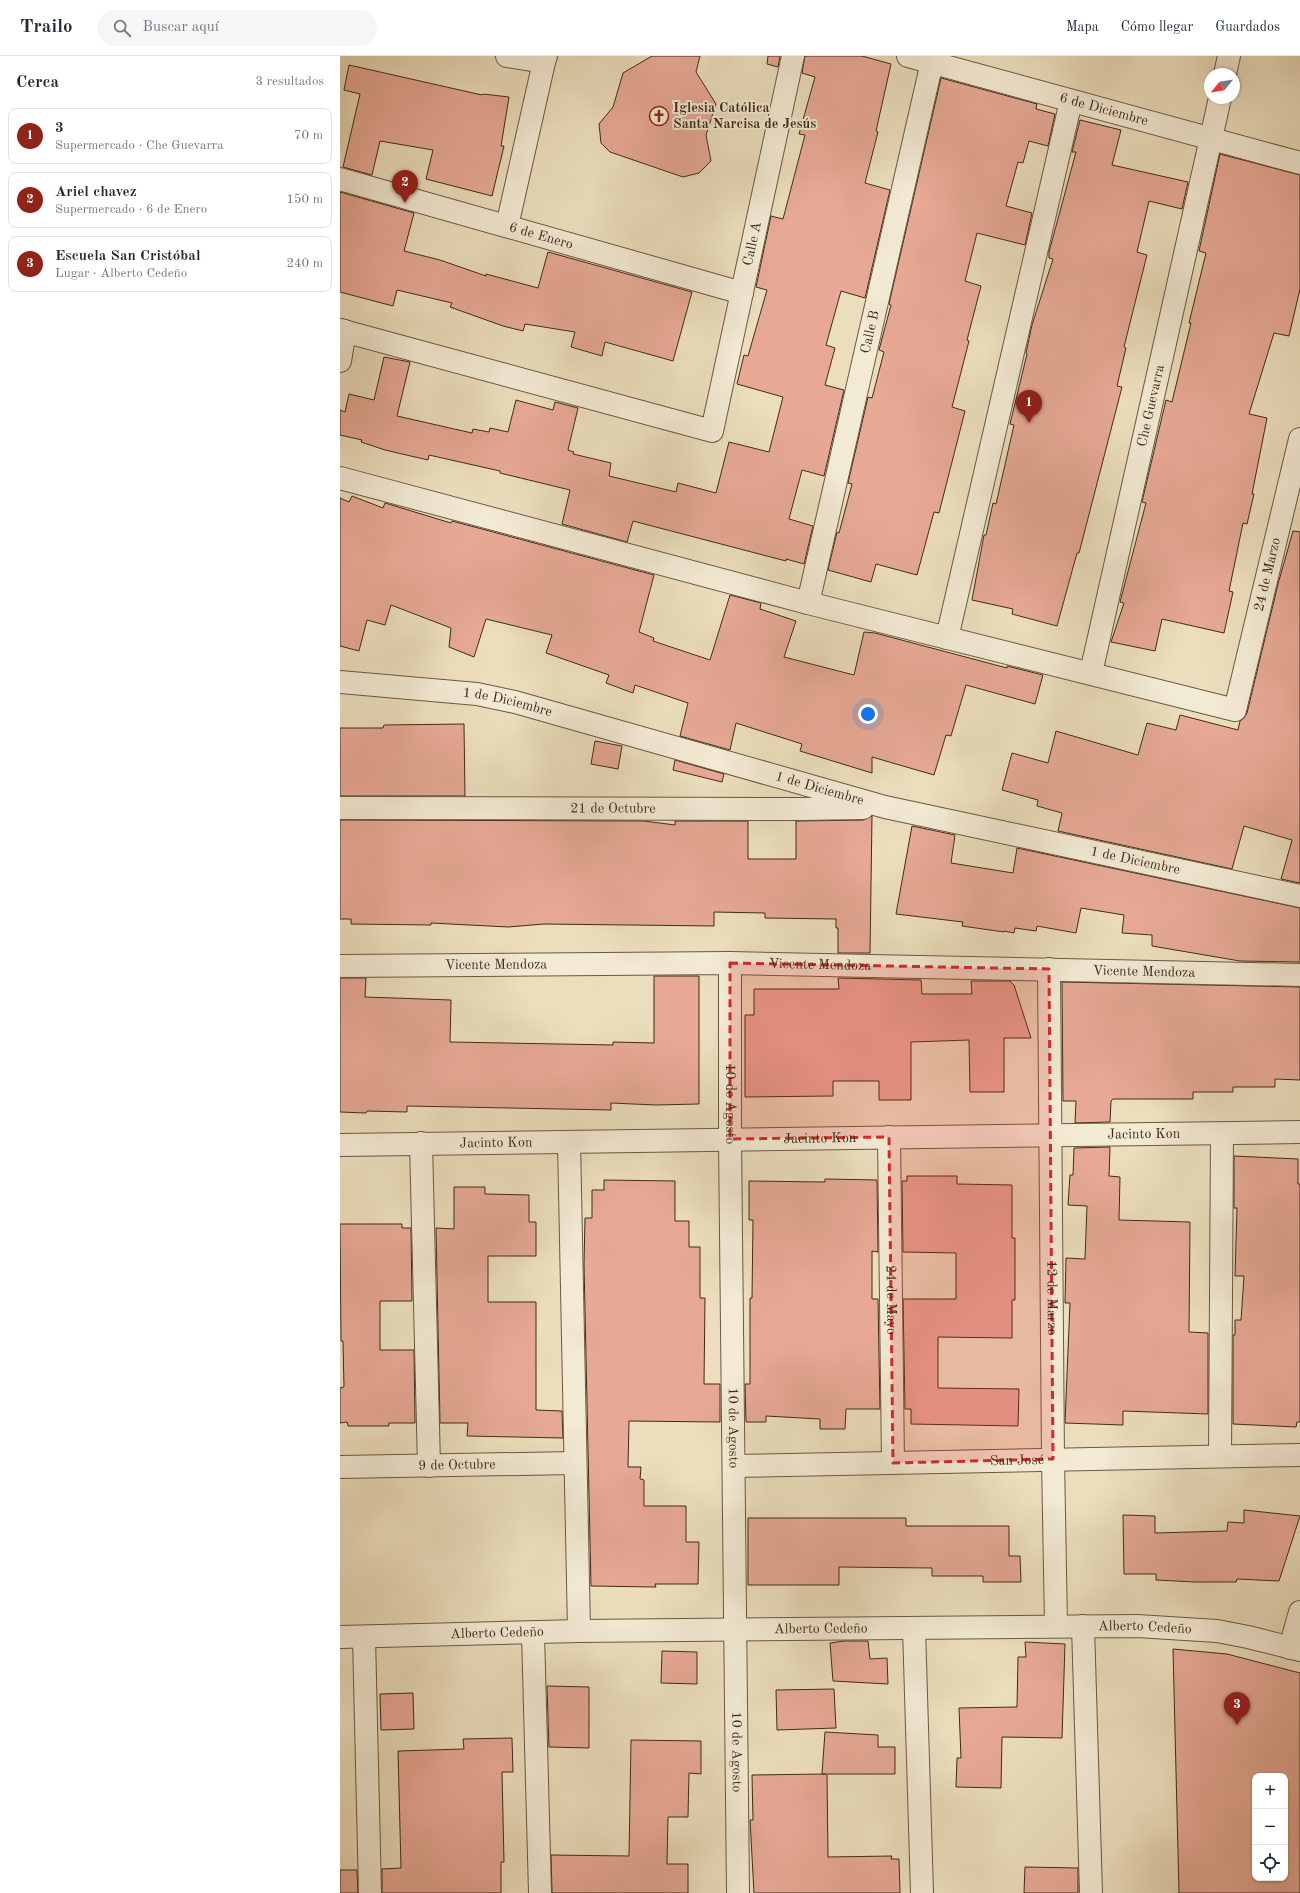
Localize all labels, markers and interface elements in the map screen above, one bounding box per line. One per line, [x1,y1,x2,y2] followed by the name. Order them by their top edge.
[97,10,377,46] search box
[111,17,133,39] icon: search
[20,18,73,37] text: Trailo
[143,20,219,35] text: Buscar aquí
[1066,20,1099,34] text: Mapa
[1121,20,1193,34] text: Cómo llegar
[1215,20,1280,34] text: Guardados
[1204,68,1240,104] north arrow
[16,74,59,91] text: Cerca
[256,75,324,88] text: 3 resultados
[1058,91,1150,128] street label: 6 de Diciembre
[673,101,816,131] place label: Iglesia Católica Santa Narcisa de Jesús
[648,105,670,127] church icon: Iglesia Católica Santa Narcisa de Jesús
[55,121,64,136] text: 3
[26,129,34,142] text: 1
[294,129,323,142] text: 70 m
[55,139,224,152] text: Supermercado · Che Guevarra
[392,170,418,203] pin: 2
[55,185,137,200] text: Ariel chavez
[26,193,34,206] text: 2
[286,193,323,206] text: 150 m
[55,203,207,216] text: Supermercado · 6 de Enero
[507,220,575,252] street label: 6 de Enero
[741,220,764,267] street label: Calle A
[55,249,201,264] text: Escuela San Cristóbal
[26,257,34,270] text: 3
[286,257,323,270] text: 240 m
[55,267,187,280] text: Lugar · Alberto Cedeño
[858,309,882,355] street label: Calle B
[1135,363,1167,448] street label: Che Guevarra
[1016,390,1042,423] pin: 1
[1252,536,1283,613] street label: 24 de Marzo
[462,686,554,719] street label: 1 de Diciembre
[858,704,878,724] your location
[774,769,865,808] street label: 1 de Diciembre
[570,801,656,816] street label: 21 de Octubre
[1089,844,1181,877] street label: 1 de Diciembre
[445,957,547,972] street label: Vicente Mendoza
[769,957,871,973] street label: Vicente Mendoza
[1093,964,1195,980] street label: Vicente Mendoza
[723,1063,737,1145] street label: 10 de Agosto
[1107,1127,1181,1142] street label: Jacinto Kon
[783,1131,857,1146] street label: Jacinto Kon
[459,1135,533,1150] street label: Jacinto Kon
[1044,1260,1059,1336] street label: 12 de Marzo
[884,1265,898,1335] street label: 24 de Mayo
[726,1387,740,1469] street label: 10 de Agosto
[990,1453,1044,1468] street label: San José
[418,1457,496,1473] street label: 9 de Octubre
[1098,1619,1192,1636] street label: Alberto Cedeño
[774,1621,868,1636] street label: Alberto Cedeño
[450,1625,544,1641] street label: Alberto Cedeño
[1224,1692,1250,1725] pin: 3
[729,1711,744,1793] street label: 10 de Agosto
[1252,1773,1288,1881] map controls
[1252,1773,1288,1809] button: +
[1252,1809,1288,1845] button: −
[1252,1845,1288,1881] button: locate

